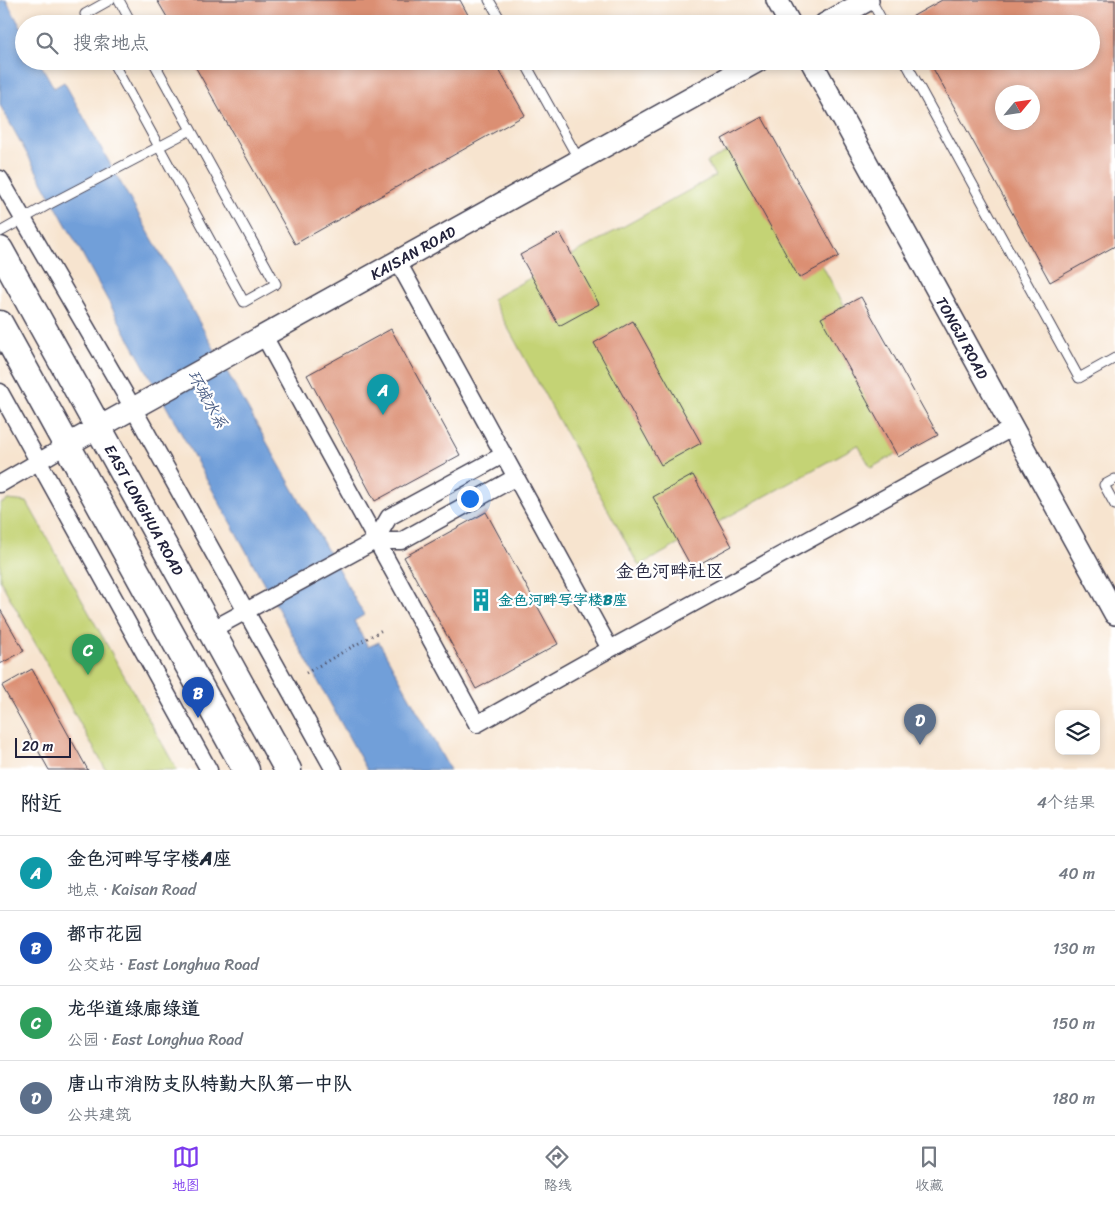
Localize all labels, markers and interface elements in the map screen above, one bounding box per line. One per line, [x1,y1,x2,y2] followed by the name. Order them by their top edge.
[15,15,1100,70] search box
[73,26,149,59] text: 搜索地点
[33,29,61,57] icon: search
[995,85,1040,130] north arrow
[365,219,461,287] street label: KAISAN ROAD
[929,292,995,384] street label: TONGJI ROAD
[179,364,236,434] water label: 环城水系
[367,374,399,415] pin: A
[97,439,191,581] street label: EAST LONGHUA ROAD
[457,486,483,512] your location
[616,555,724,587] district label: 金色河畔社区
[468,587,494,613] building icon: 金色河畔写字楼B座
[498,587,627,613] place label: 金色河畔写字楼B座
[72,634,104,675] pin: C
[182,677,214,718] pin: B
[904,704,936,745] pin: D
[1055,710,1100,755] map controls
[1055,710,1100,755] button: layers
[22,734,53,759] text: 20 m
[15,735,71,758] scale bar
[20,784,62,822] text: 附近
[1037,788,1095,817] text: 4个结果
[67,842,231,875] text: 金色河畔写字楼A座
[31,859,41,888] text: A
[1058,859,1095,888] text: 40 m
[67,875,196,904] text: 地点 · Kaisan Road
[67,917,143,950] text: 都市花园
[31,934,41,963] text: B
[1053,934,1095,963] text: 130 m
[67,950,259,979] text: 公交站 · East Longhua Road
[67,992,200,1025] text: 龙华道绿廊绿道
[31,1009,41,1038] text: C
[1052,1009,1095,1038] text: 150 m
[67,1025,243,1054] text: 公园 · East Longhua Road
[67,1067,352,1100] text: 唐山市消防支队特勤大队第一中队
[31,1084,41,1113] text: D
[1052,1084,1095,1113] text: 180 m
[67,1100,131,1129] text: 公共建筑
[172,1143,200,1198] tab: 地图
[543,1143,571,1198] tab: 路线
[915,1143,943,1198] tab: 收藏

